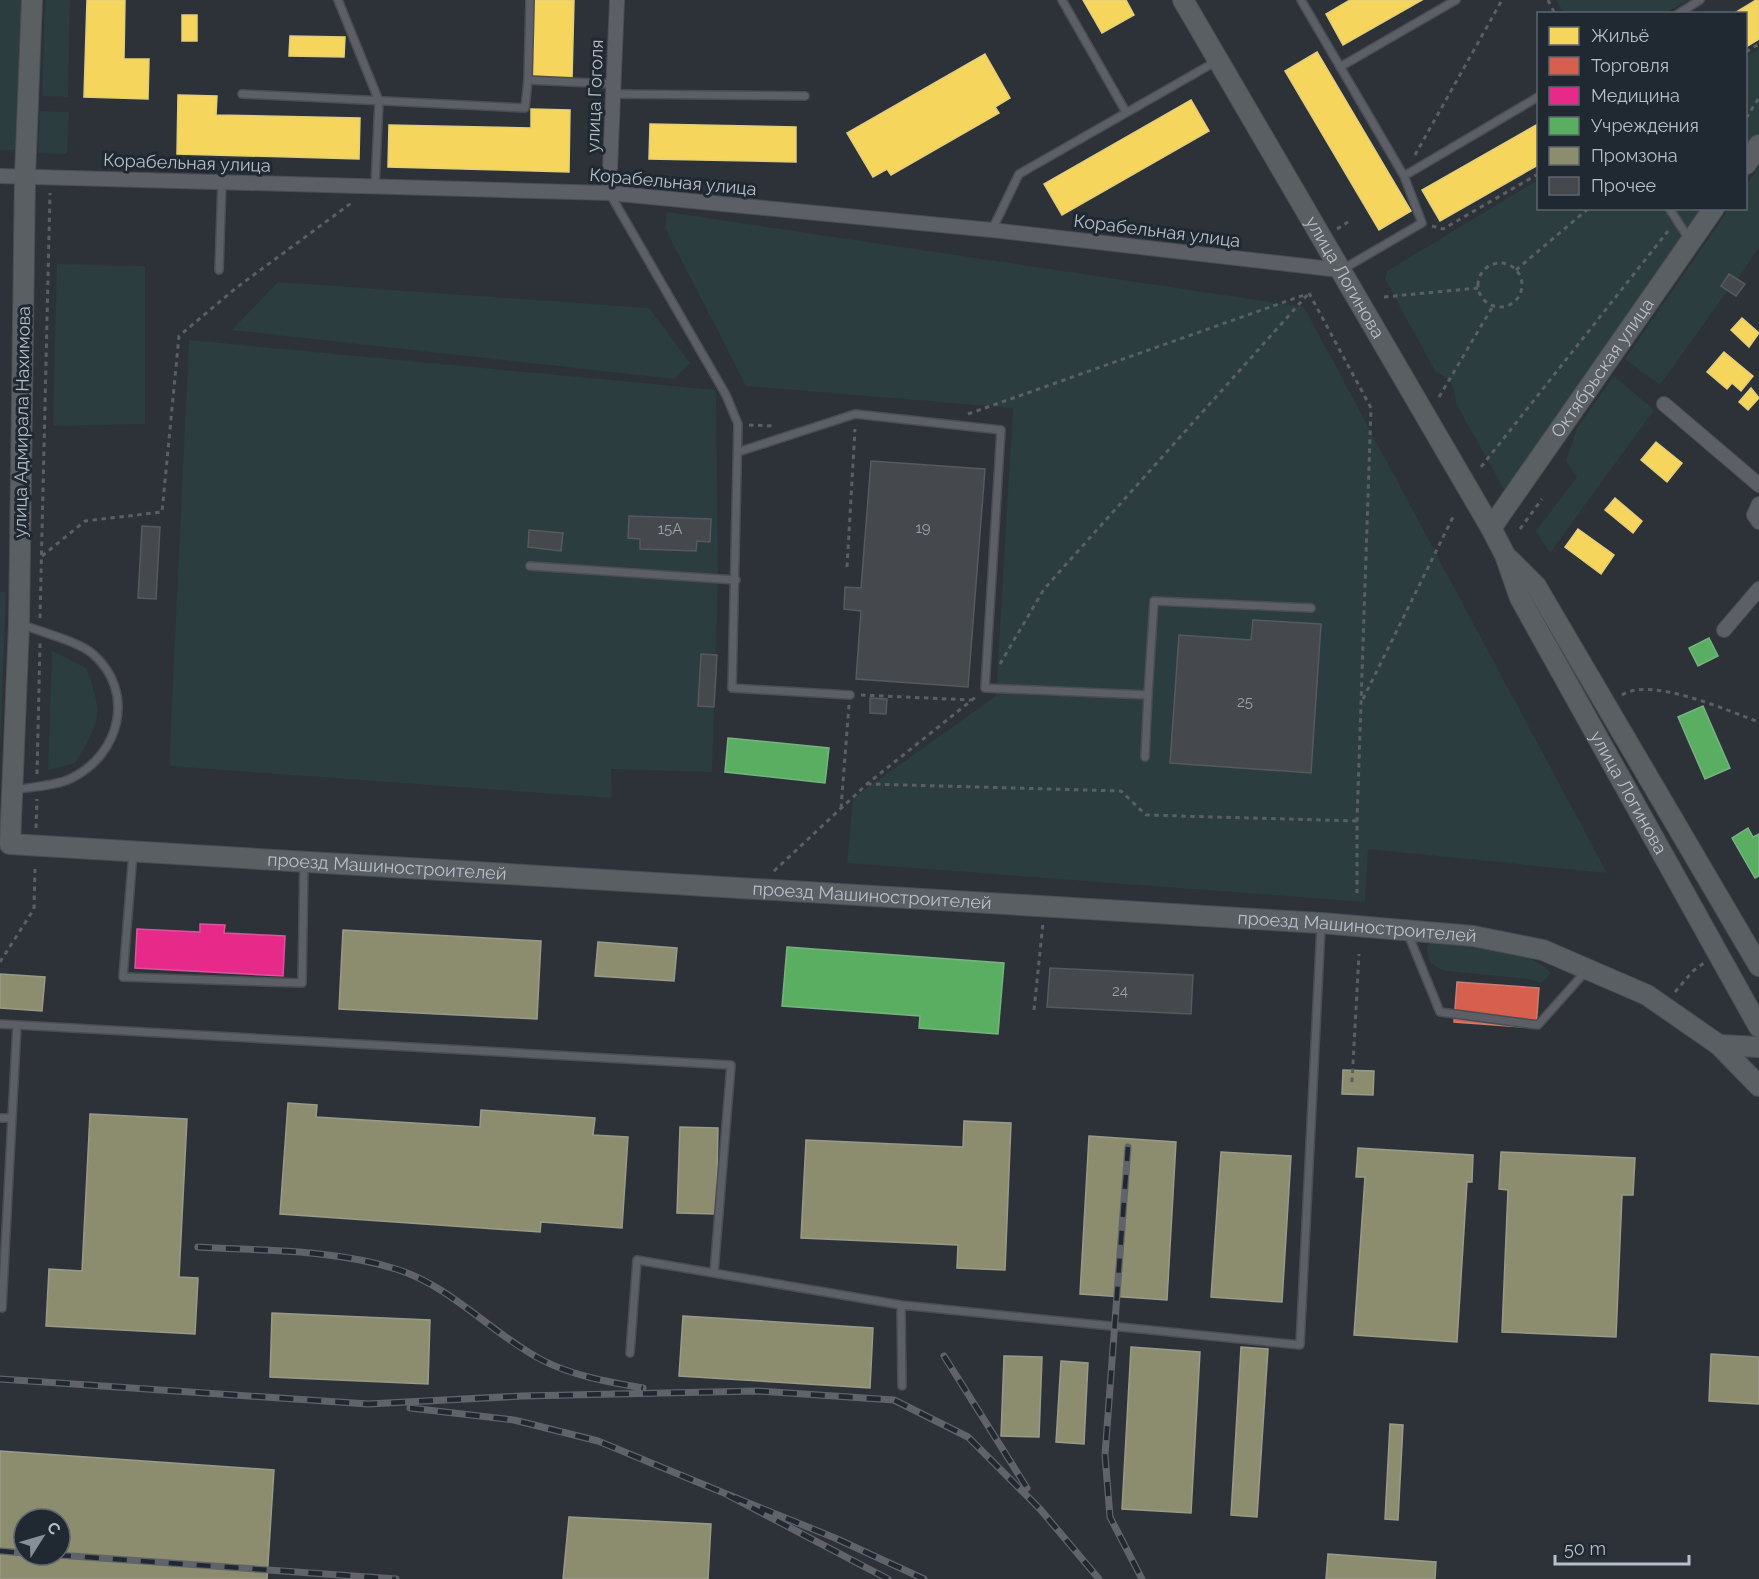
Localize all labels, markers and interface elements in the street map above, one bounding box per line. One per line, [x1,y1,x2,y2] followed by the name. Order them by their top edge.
[1537,12,1747,210] legend
[1591,25,1649,46] text: Жильё
[582,39,607,153] street label: улица Гоголя
[1591,55,1669,76] text: Торговля
[1591,85,1680,106] text: Медицина
[1591,115,1699,136] text: Учреждения
[1591,145,1678,166] text: Промзона
[103,149,271,176] street label: Корабельная улица
[589,164,757,199] street label: Корабельная улица
[1591,175,1657,196] text: Прочее
[1073,210,1242,251] street label: Корабельная улица
[1301,212,1389,342] street label: улица Логинова
[1546,294,1658,441] street label: Октябрьская улица
[9,306,34,538] street label: улица Адмирала Нахимова
[915,519,931,537] house number: 19
[658,520,682,538] house number: 15А
[1237,693,1253,711] house number: 25
[1586,727,1672,858] street label: улица Логинова
[267,849,507,884] street label: проезд Машиностроителей
[752,878,992,913] street label: проезд Машиностроителей
[1237,907,1477,946] street label: проезд Машиностроителей
[1112,982,1128,1000] house number: 24
[12,1507,72,1567] north arrow
[43,1518,64,1538] text: С
[1555,1528,1688,1566] scale bar
[1564,1538,1606,1559] text: 50 m

